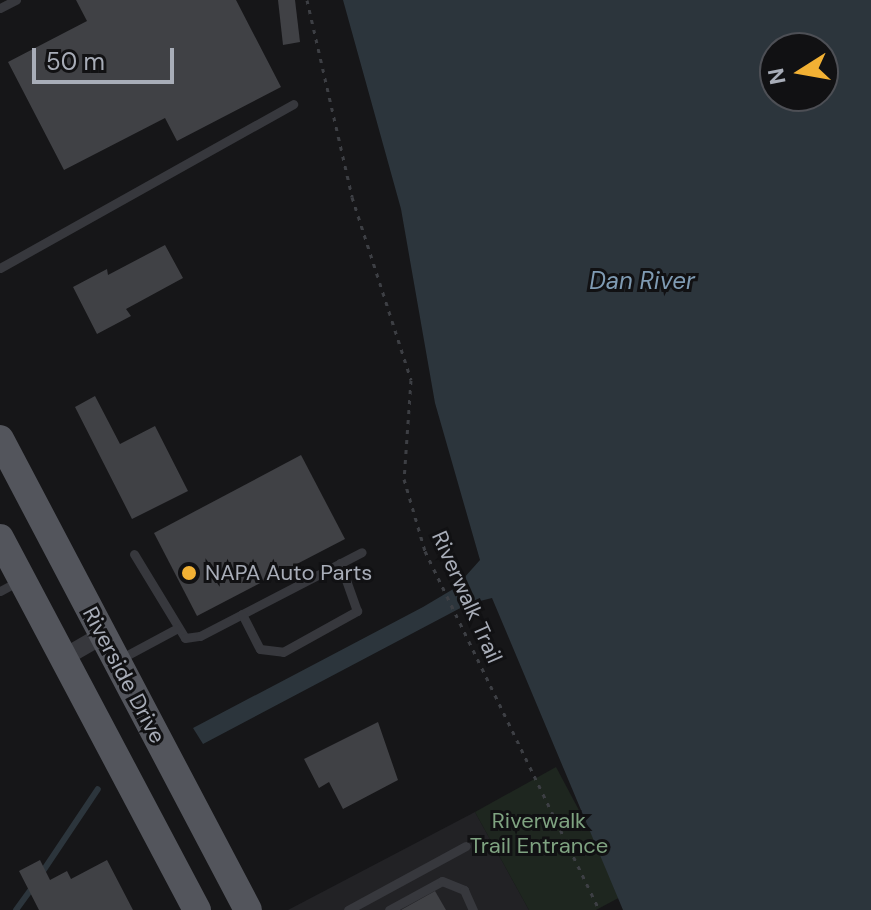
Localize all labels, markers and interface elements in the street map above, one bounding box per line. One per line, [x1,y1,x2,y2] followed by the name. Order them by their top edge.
[36,32,178,82] scale bar
[759,32,839,112] north arrow
[46,46,105,77] text: 50 m
[761,66,793,87] text: N
[589,267,695,295] water label: Dan River
[426,527,508,667] street label: Riverwalk Trail
[205,560,372,586] place label: NAPA Auto Parts
[180,564,198,582] marker: NAPA Auto Parts
[77,602,171,748] street label: Riverside Drive
[470,807,608,858] park label: Riverwalk Trail Entrance

